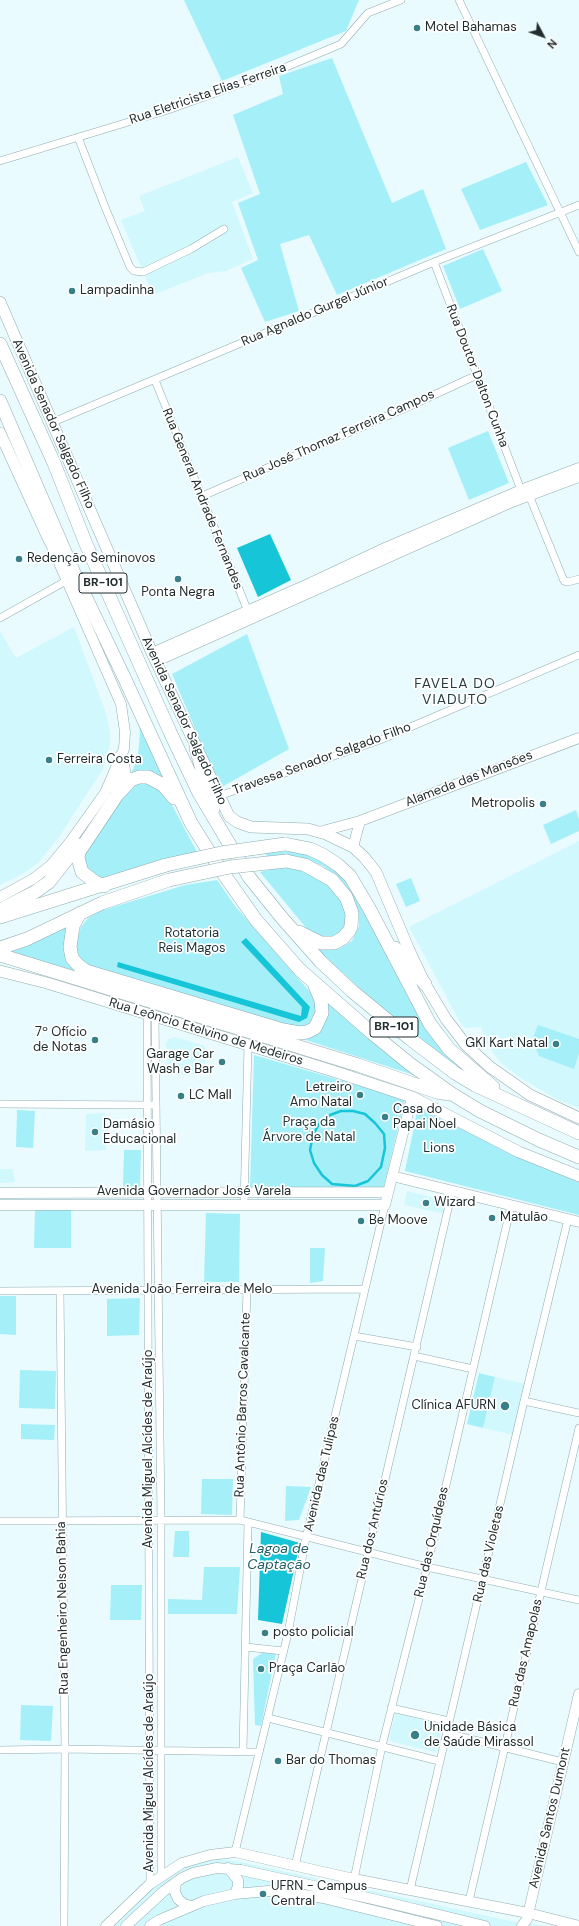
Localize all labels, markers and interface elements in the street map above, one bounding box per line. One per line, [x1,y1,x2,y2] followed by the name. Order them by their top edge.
[523,16,563,56] north arrow
[425,20,517,36] place label: Motel Bahamas
[412,23,422,33] marker: Motel Bahamas
[544,36,560,51] text: N
[128,60,288,128] street label: Rua Eletricista Elias Ferreira
[239,274,391,350] street label: Rua Agnaldo Gurgel Júnior
[80,283,154,299] place label: Lampadinha
[67,286,77,296] marker: Lampadinha
[442,302,512,450] street label: Rua Doutor Dalton Cunha
[8,337,98,511] street label: Avenida Senador Salgado Filho
[241,387,437,485] street label: Rua José Thomaz Ferreira Campos
[158,406,246,592] street label: Rua General Andrade Fernandes
[27,551,156,567] place label: Redenção Seminovos
[14,554,24,564] marker: Redenção Seminovos
[79,573,127,593] road number: BR-101
[173,574,183,584] marker: Ponta Negra
[141,585,215,601] place label: Ponta Negra
[138,634,230,808] street label: Avenida Senador Salgado Filho
[414,676,496,708] district label: FAVELA DO VIADUTO
[231,719,413,799] street label: Travessa Senador Salgado Filho
[403,748,535,810] street label: Alameda das Mansões
[57,752,142,768] place label: Ferreira Costa
[44,755,54,765] marker: Ferreira Costa
[471,796,535,812] place label: Metropolis
[538,799,548,809] marker: Metropolis
[158,926,226,957] park label: Rotatoria Reis Magos
[107,995,305,1069] street label: Rua Leôncio Etelvino de Medeiros
[370,1017,418,1037] road number: BR-101
[33,1025,87,1056] place label: 7º Ofício de Notas
[90,1035,100,1045] marker: 7º Ofício de Notas
[465,1036,548,1052] place label: GKI Kart Natal
[551,1039,561,1049] marker: GKI Kart Natal
[146,1047,214,1078] place label: Garage Car Wash e Bar
[217,1057,227,1067] marker: Garage Car Wash e Bar
[290,1080,352,1111] place label: Letreiro Amo Natal
[189,1088,232,1104] place label: LC Mall
[355,1090,365,1100] marker: Letreiro Amo Natal
[176,1091,186,1101] marker: LC Mall
[393,1102,456,1133] place label: Casa do Papai Noel
[380,1112,390,1122] marker: Casa do Papai Noel
[262,1115,356,1146] park label: Praça da Árvore de Natal
[103,1117,176,1148] place label: Damásio Educacional
[90,1127,100,1137] marker: Damásio Educacional
[423,1141,455,1157] park label: Lions
[97,1184,291,1200] street label: Avenida Governador José Varela
[434,1195,475,1211] place label: Wizard
[421,1198,431,1208] marker: Wizard
[500,1210,548,1226] place label: Matulão
[369,1213,428,1229] place label: Be Moove
[487,1213,497,1223] marker: Matulão
[356,1216,366,1226] marker: Be Moove
[92,1282,272,1298] street label: Avenida João Ferreira de Melo
[232,1312,254,1498] street label: Rua Antônio Barros Cavalcante
[141,1350,157,1548] street label: Avenida Miguel Alcídes de Araújo
[412,1398,496,1414] place label: Clínica AFURN
[499,1400,511,1412] marker: Clínica AFURN
[301,1415,343,1533] street label: Avenida das Tulipas
[354,1477,392,1581] street label: Rua dos Antúrios
[412,1485,452,1599] street label: Rua das Orquídeas
[470,1504,508,1604] street label: Rua das Violetas
[54,1521,72,1695] street label: Rua Engenheiro Nelson Bahia
[247,1541,311,1574] water label: Lagoa de Captação
[506,1597,546,1709] street label: Rua das Amapolas
[273,1625,354,1641] place label: posto policial
[260,1628,270,1638] marker: posto policial
[269,1661,345,1677] place label: Praça Carlão
[256,1664,266,1674] marker: Praça Carlão
[142,1674,158,1872] street label: Avenida Miguel Alcídes de Araújo
[424,1720,534,1751] place label: Unidade Básica de Saúde Mirassol
[409,1729,421,1741] marker: Unidade Básica de Saúde Mirassol
[526,1746,574,1890] street label: Avenida Santos Dumont
[286,1753,376,1769] place label: Bar do Thomas
[273,1756,283,1766] marker: Bar do Thomas
[271,1879,367,1910] place label: UFRN - Campus Central
[258,1889,268,1899] marker: UFRN - Campus Central

